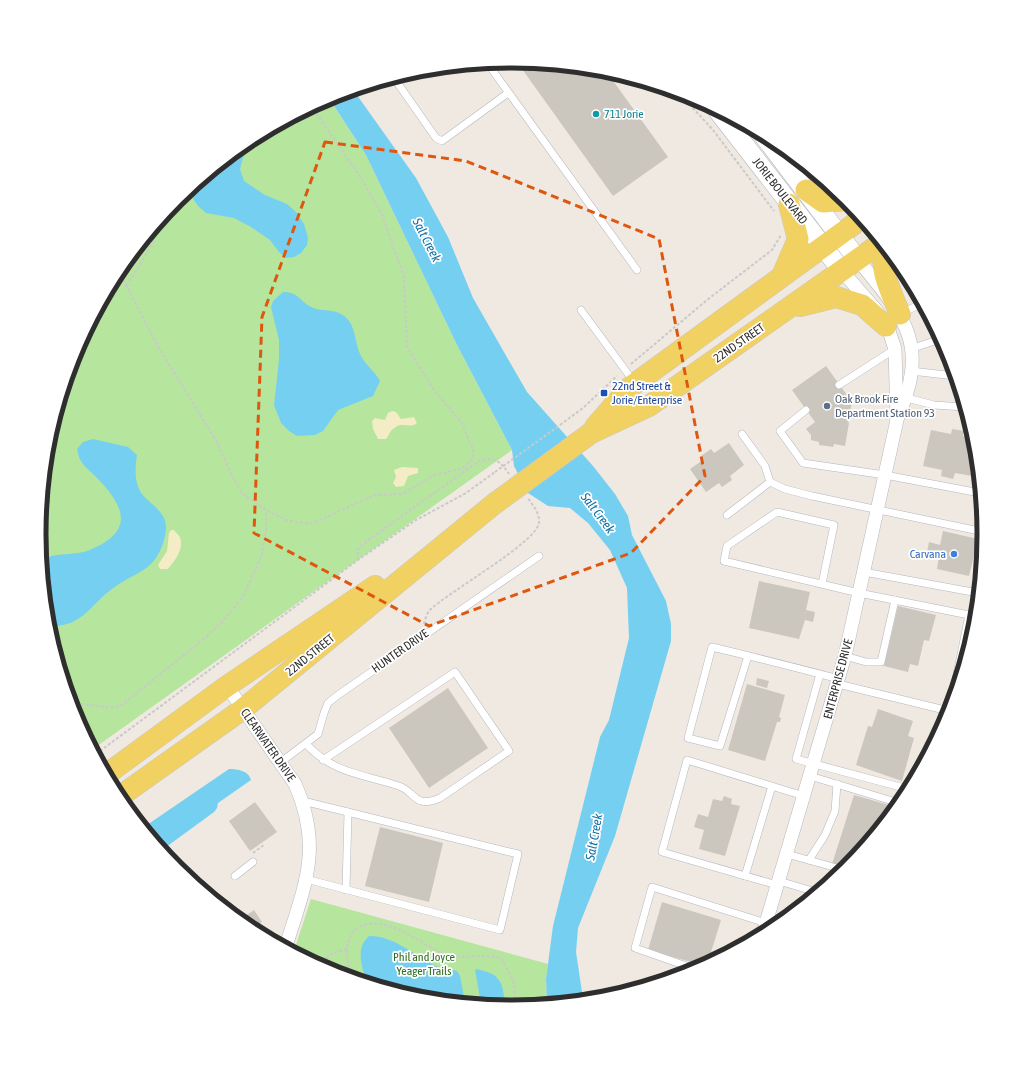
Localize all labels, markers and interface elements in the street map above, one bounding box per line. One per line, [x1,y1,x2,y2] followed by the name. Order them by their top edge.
[604,107,644,121] place label: 711 Jorie
[591,109,601,119] marker: 711 Jorie
[750,155,810,227] street label: JORIE BOULEVARD
[409,215,444,265] water label: Salt Creek
[711,320,768,366] street label: 22ND STREET
[612,379,682,407] place label: 22nd Street & Jorie/Enterprise
[599,388,609,398] marker: 22nd Street & Jorie/Enterprise
[835,392,935,420] place label: Oak Brook Fire Department Station 93
[822,401,832,411] marker: Oak Brook Fire Department Station 93
[577,489,618,537] water label: Salt Creek
[910,547,946,561] place label: Carvana
[949,549,959,559] marker: Carvana
[369,626,431,676] street label: HUNTER DRIVE
[283,631,338,679] street label: 22ND STREET
[821,638,855,720] street label: ENTERPRISE DRIVE
[238,706,298,784] street label: CLEARWATER DRIVE
[582,812,606,862] water label: Salt Creek
[393,950,455,978] park label: Phil and Joyce Yeager Trails

